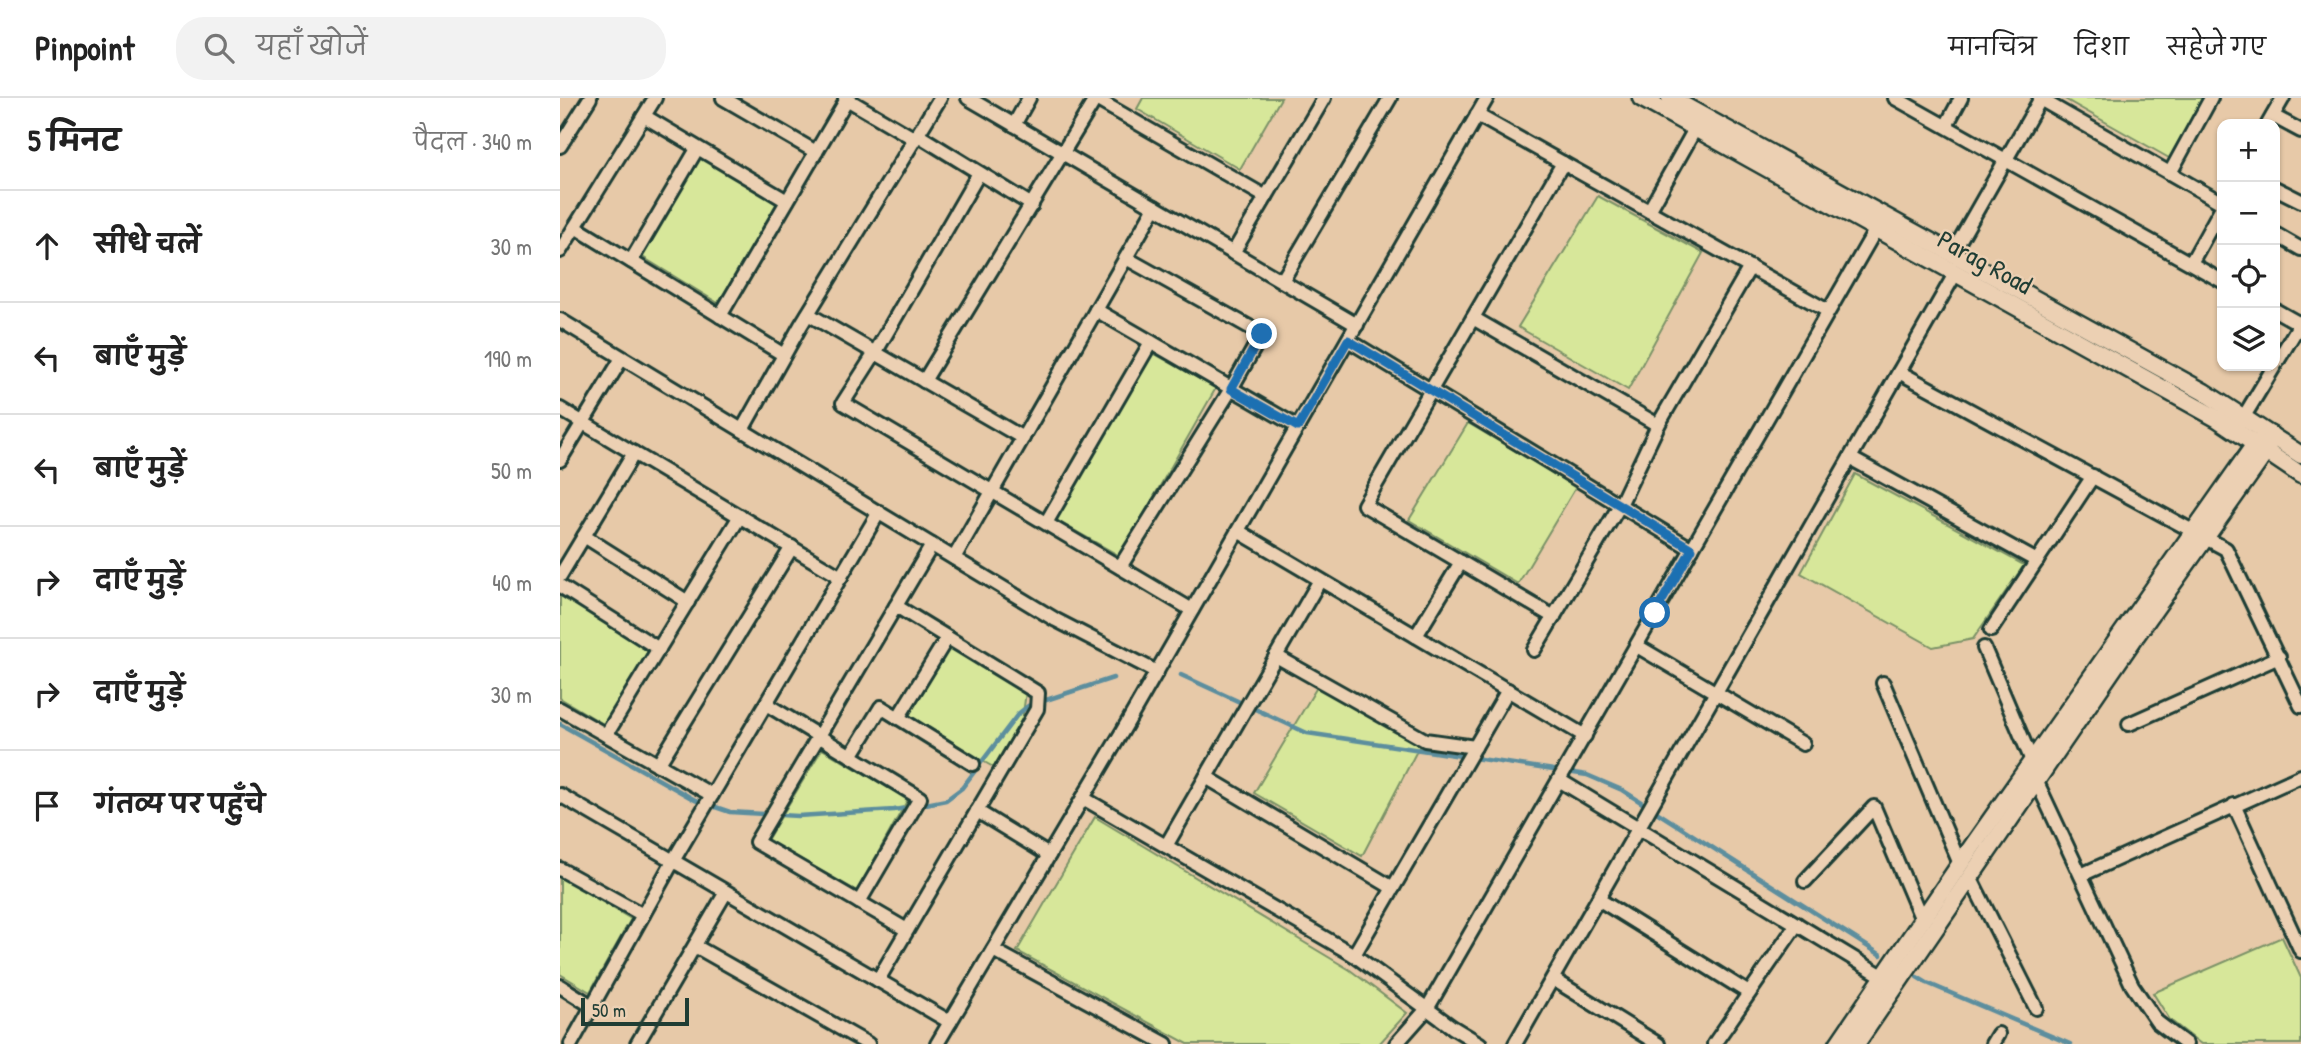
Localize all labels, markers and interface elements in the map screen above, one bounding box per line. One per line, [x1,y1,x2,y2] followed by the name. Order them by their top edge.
[176,17,666,80] search box
[35,26,134,70] text: Pinpoint
[256,28,367,63] text: यहाँ खोजें
[200,29,238,67] icon: search
[1948,30,2037,62] text: मानचित्र
[2075,30,2129,62] text: दिशा
[2167,30,2266,62] text: सहेजे गए
[2217,119,2280,371] map controls
[2217,119,2280,182] button: +
[28,120,120,160] text: 5 मिनट
[413,126,532,157] text: पैदल · 340 m
[2217,182,2280,245] button: −
[1932,221,2039,302] street label: Parag Road
[95,226,201,261] text: सीधे चलें
[28,227,66,265] icon: ahead
[490,231,532,262] text: 30 m
[2217,245,2280,308] button: locate
[2217,308,2280,371] button: layers
[1246,318,1277,349] route end
[95,338,186,373] text: बाएँ मुड़ें
[28,339,66,377] icon: left
[484,343,532,374] text: 190 m
[95,450,186,485] text: बाएँ मुड़ें
[28,451,66,489] icon: left
[491,455,532,486] text: 50 m
[95,562,185,597] text: दाएँ मुड़ें
[28,563,66,601] icon: right
[492,567,532,598] text: 40 m
[1639,597,1670,628] route start
[95,674,185,709] text: दाएँ मुड़ें
[28,675,66,713] icon: right
[490,679,532,710] text: 30 m
[95,786,265,821] text: गंतव्य पर पहुँचे
[28,787,66,825] icon: arrive
[581,995,690,1027] scale bar
[592,997,626,1023] text: 50 m

